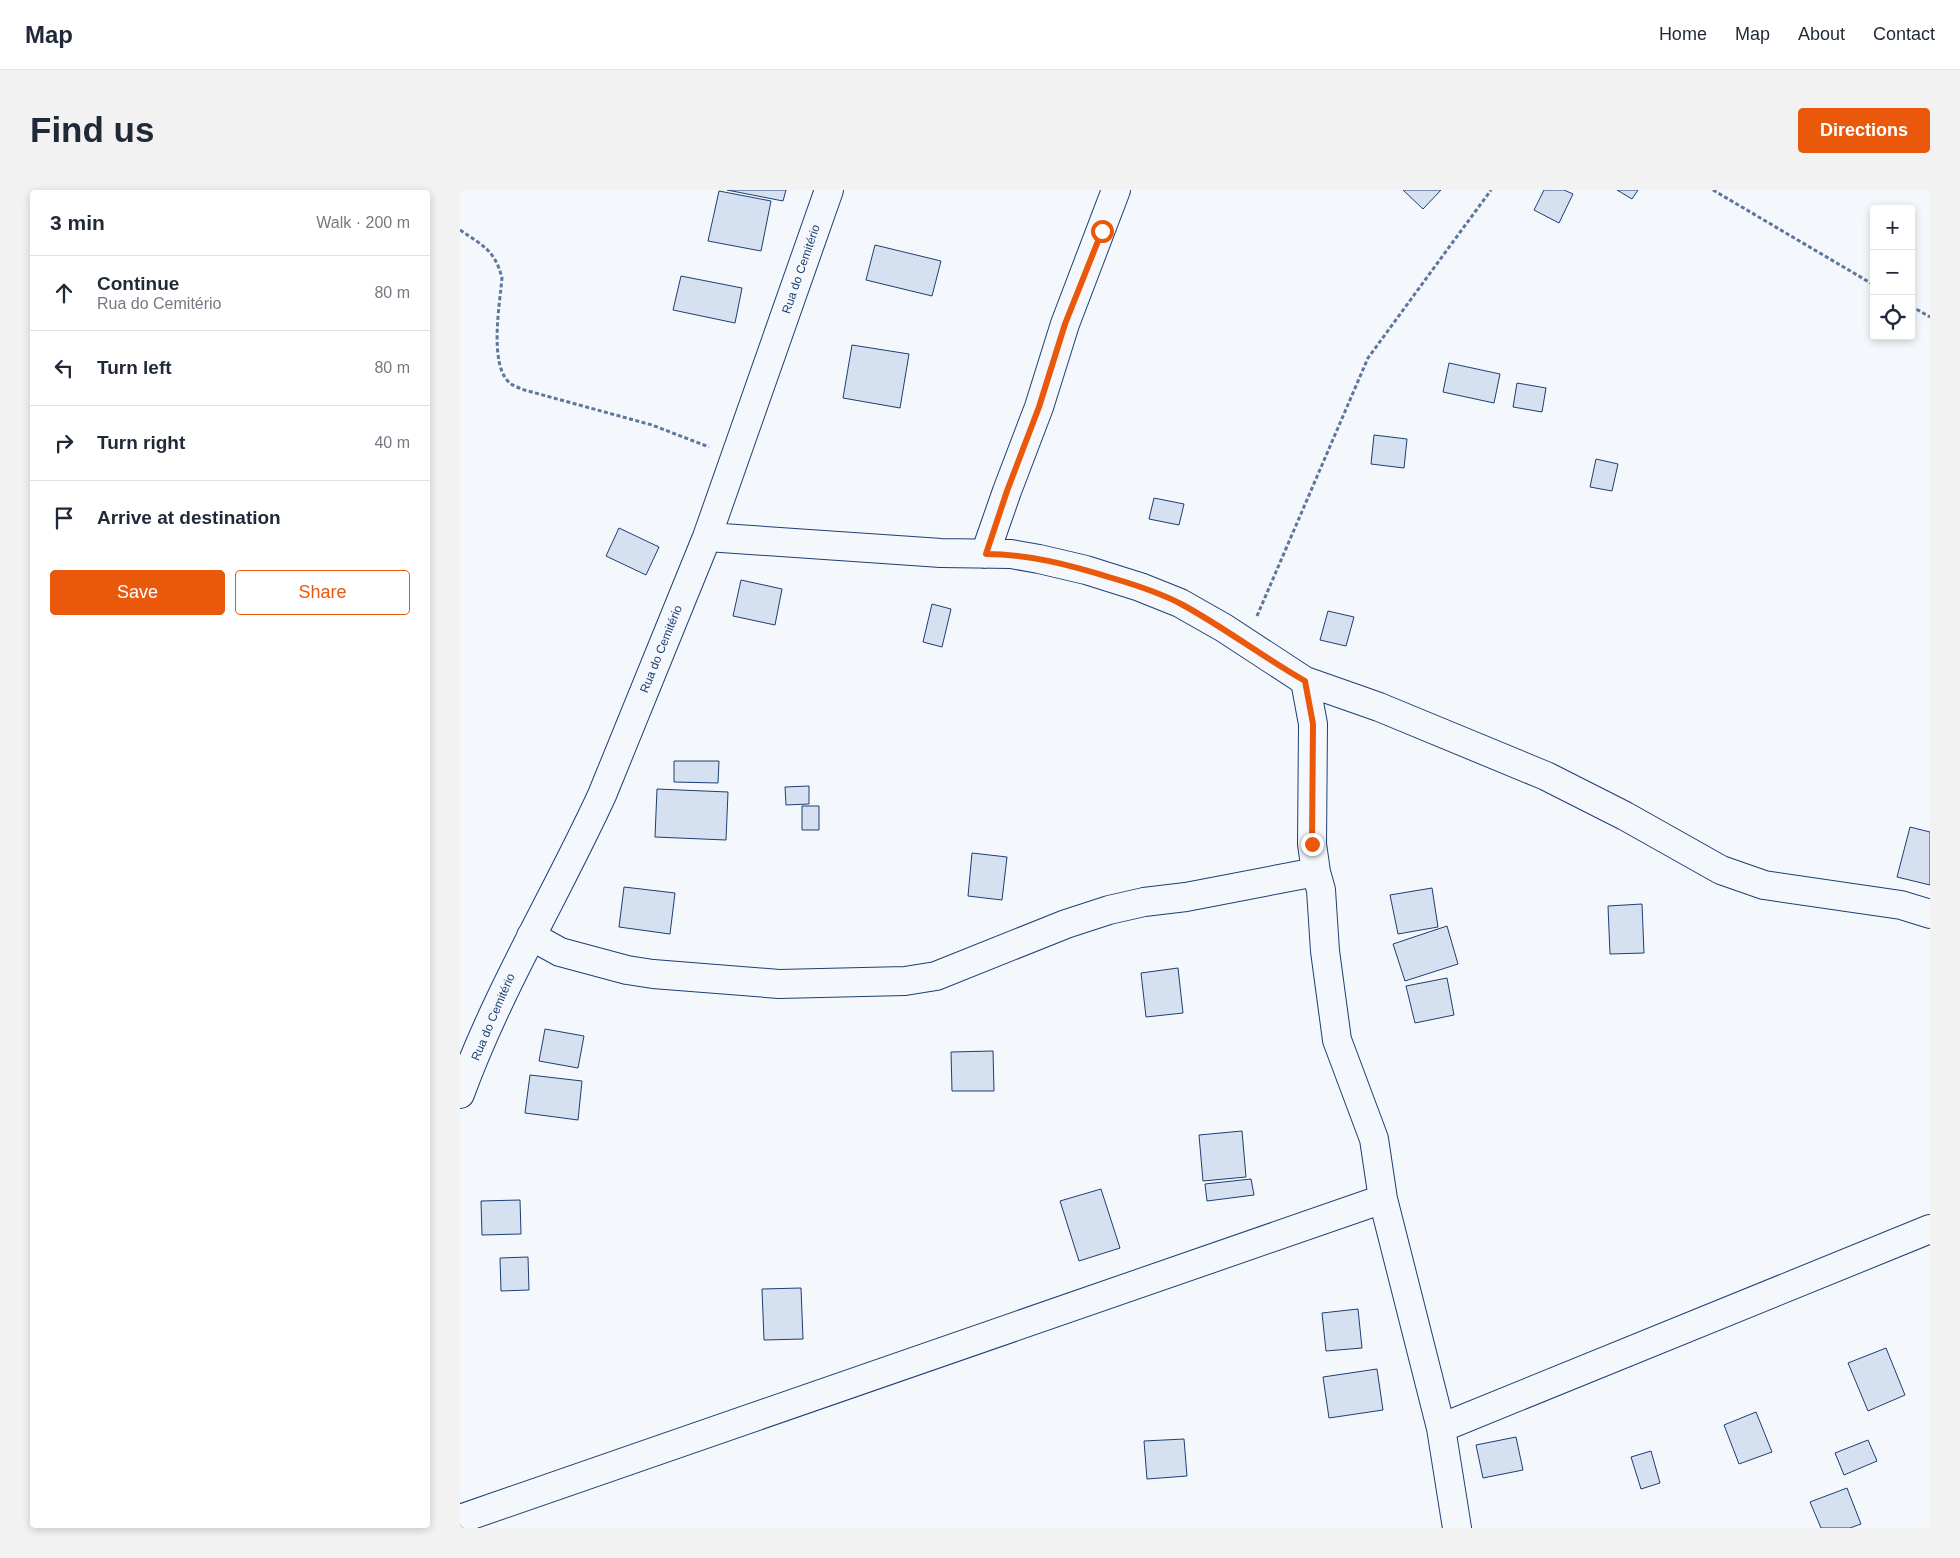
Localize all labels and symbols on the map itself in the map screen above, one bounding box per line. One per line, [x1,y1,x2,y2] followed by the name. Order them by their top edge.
[1091,220,1114,243] route start
[779,222,823,315] street label: Rua do Cemitério
[637,603,685,695] street label: Rua do Cemitério
[1301,833,1324,856] route end
[468,971,518,1063] street label: Rua do Cemitério

